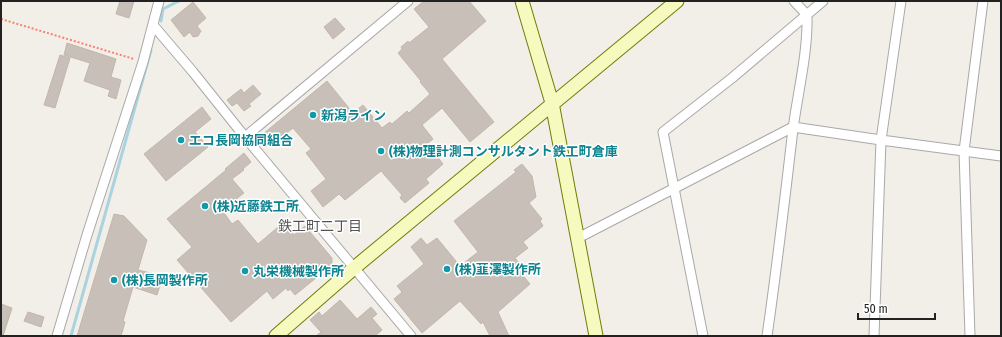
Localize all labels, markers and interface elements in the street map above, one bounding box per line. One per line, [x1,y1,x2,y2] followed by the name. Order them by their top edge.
[321,108,386,123] place label: 新潟ライン
[308,110,318,120] marker: 新潟ライン
[189,133,293,148] place label: エコ長岡協同組合
[176,135,186,145] marker: エコ長岡協同組合
[389,144,618,159] place label: (株)物理計測コンサルタント鉄工町倉庫
[376,146,386,156] marker: (株)物理計測コンサルタント鉄工町倉庫
[213,199,299,214] place label: (株)近藤鉄工所
[200,201,210,211] marker: (株)近藤鉄工所
[278,218,362,235] district label: 鉄工町二丁目
[455,262,541,277] place label: (株)韮澤製作所
[253,264,344,279] place label: 丸栄機械製作所
[442,264,452,274] marker: (株)韮澤製作所
[240,266,250,276] marker: 丸栄機械製作所
[122,273,208,288] place label: (株)長岡製作所
[109,275,119,285] marker: (株)長岡製作所
[858,295,935,321] scale bar
[864,302,888,316] text: 50 m

